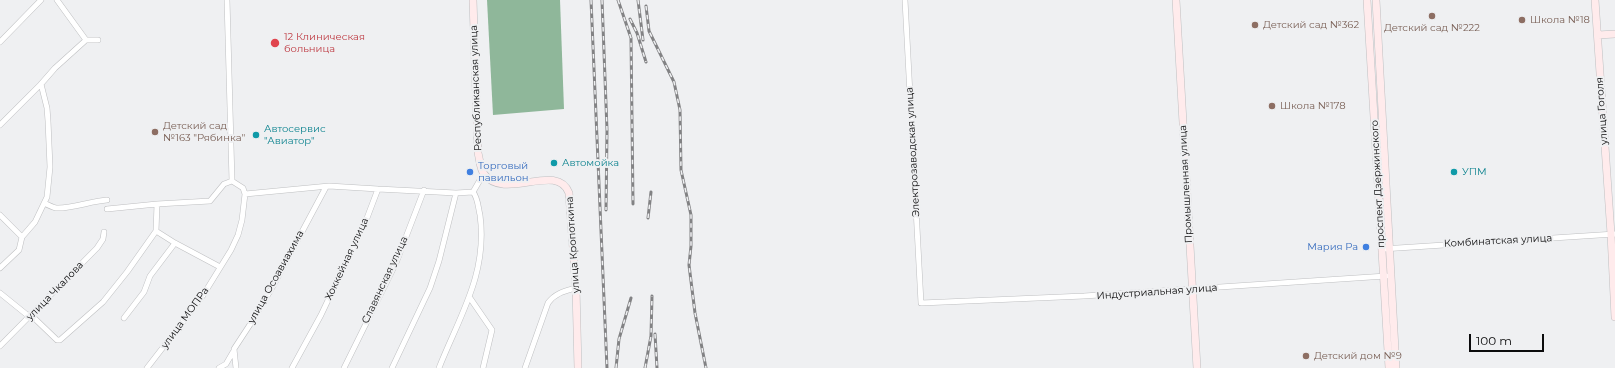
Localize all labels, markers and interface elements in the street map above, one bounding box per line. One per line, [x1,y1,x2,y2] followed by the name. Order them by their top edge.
[1427,11,1437,21] marker: Детский сад №222
[1530,14,1590,26] place label: Школа №18
[1517,15,1527,25] marker: Школа №18
[1263,19,1359,31] place label: Детский сад №362
[1250,20,1260,30] marker: Детский сад №362
[1384,22,1480,34] place label: Детский сад №222
[468,25,484,151] street label: Республиканская улица
[284,31,365,54] place label: 12 Клиническая больница
[269,37,281,49] marker: 12 Клиническая больница
[1594,77,1610,145] street label: улица Гоголя
[904,87,922,217] street label: Электрозаводская улица
[1280,100,1346,112] place label: Школа №178
[1267,101,1277,111] marker: Школа №178
[163,120,245,144] place label: Детский сад №163 "Рябинка"
[1369,120,1387,248] street label: проспект Дзержинского
[264,123,326,146] place label: Автосервис "Авиатор"
[1177,125,1195,243] street label: Промышленная улица
[150,127,160,137] marker: Детский сад №163 "Рябинка"
[251,130,261,140] marker: Автосервис "Авиатор"
[562,157,619,169] place label: Автомойка
[549,158,559,168] marker: Автомойка
[478,160,529,184] place label: Торговый павильон
[1462,166,1487,178] place label: УПМ
[465,167,475,177] marker: Торговый павильон
[1449,167,1459,177] marker: УПМ
[564,196,582,294] street label: улица Кропоткина
[323,216,371,302] street label: Хоккейная улица
[245,228,307,326] street label: улица Осоавиахима
[1443,232,1553,250] street label: Комбинатская улица
[359,234,411,326] street label: Славянская улица
[1307,241,1358,253] place label: Мария Ра
[1361,242,1371,252] marker: Мария Ра
[24,259,86,323] street label: улица Чкалова
[1096,282,1218,302] street label: Индустриальная улица
[159,285,211,351] street label: улица МОПРа
[1471,326,1546,352] scale bar
[1476,333,1512,348] text: 100 m
[1314,350,1402,362] place label: Детский дом №9
[1301,351,1311,361] marker: Детский дом №9

